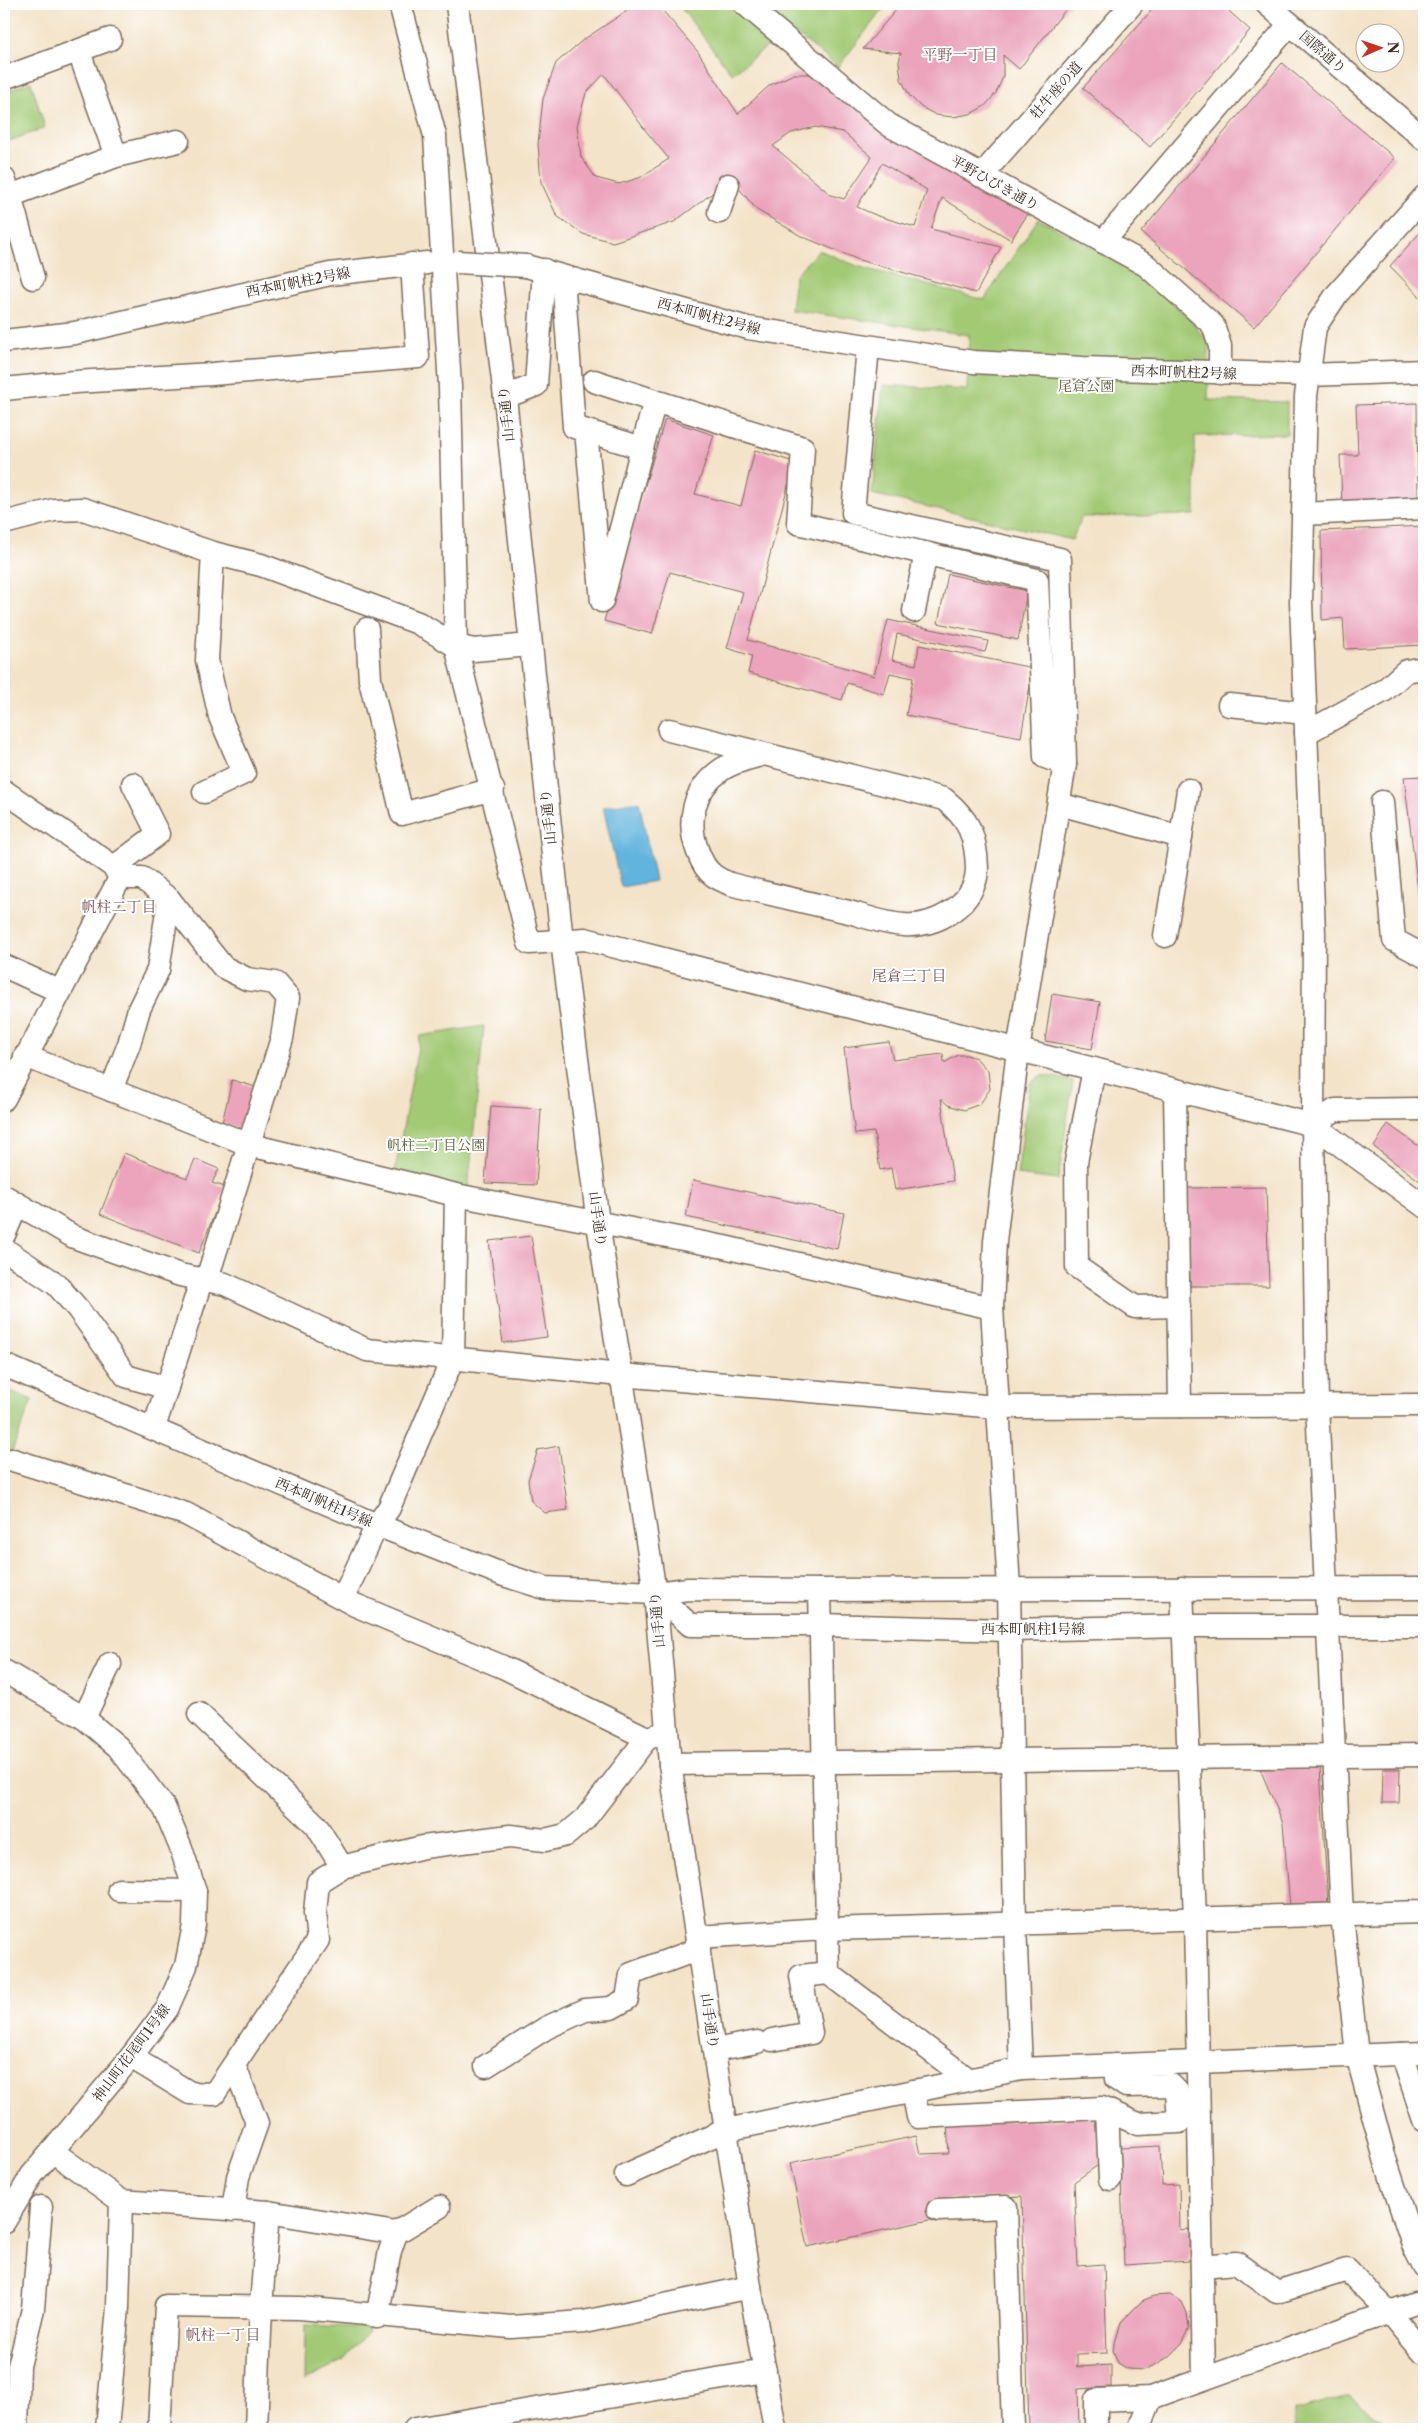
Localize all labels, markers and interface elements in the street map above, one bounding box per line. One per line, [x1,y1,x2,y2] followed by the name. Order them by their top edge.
[1356,22,1406,72] north arrow
[1296,27,1350,77] street label: 国際通り
[1384,41,1402,54] text: N
[922,45,998,64] district label: 平野一丁目
[1026,58,1086,122] street label: 牡牛座の道
[948,151,1042,215] street label: 平野ひびき通り
[244,263,352,301] street label: 西本町帆柱2号線
[655,294,763,338] street label: 西本町帆柱2号線
[1131,361,1237,383] street label: 西本町帆柱2号線
[1058,377,1114,395] park label: 尾倉公園
[494,385,518,443] street label: 山手通り
[536,788,560,846] street label: 山手通り
[81,897,157,916] district label: 帆柱二丁目
[871,966,947,985] district label: 尾倉三丁目
[387,1136,485,1154] park label: 帆柱二丁目公園
[585,1190,611,1248] street label: 山手通り
[273,1473,375,1531] street label: 西本町帆柱1号線
[646,1591,668,1649] street label: 山手通り
[981,1620,1085,1638] street label: 西本町帆柱1号線
[697,1992,723,2050] street label: 山手通り
[88,2001,174,2105] street label: 神山町花尾町1号線
[185,2325,261,2344] district label: 帆柱一丁目

